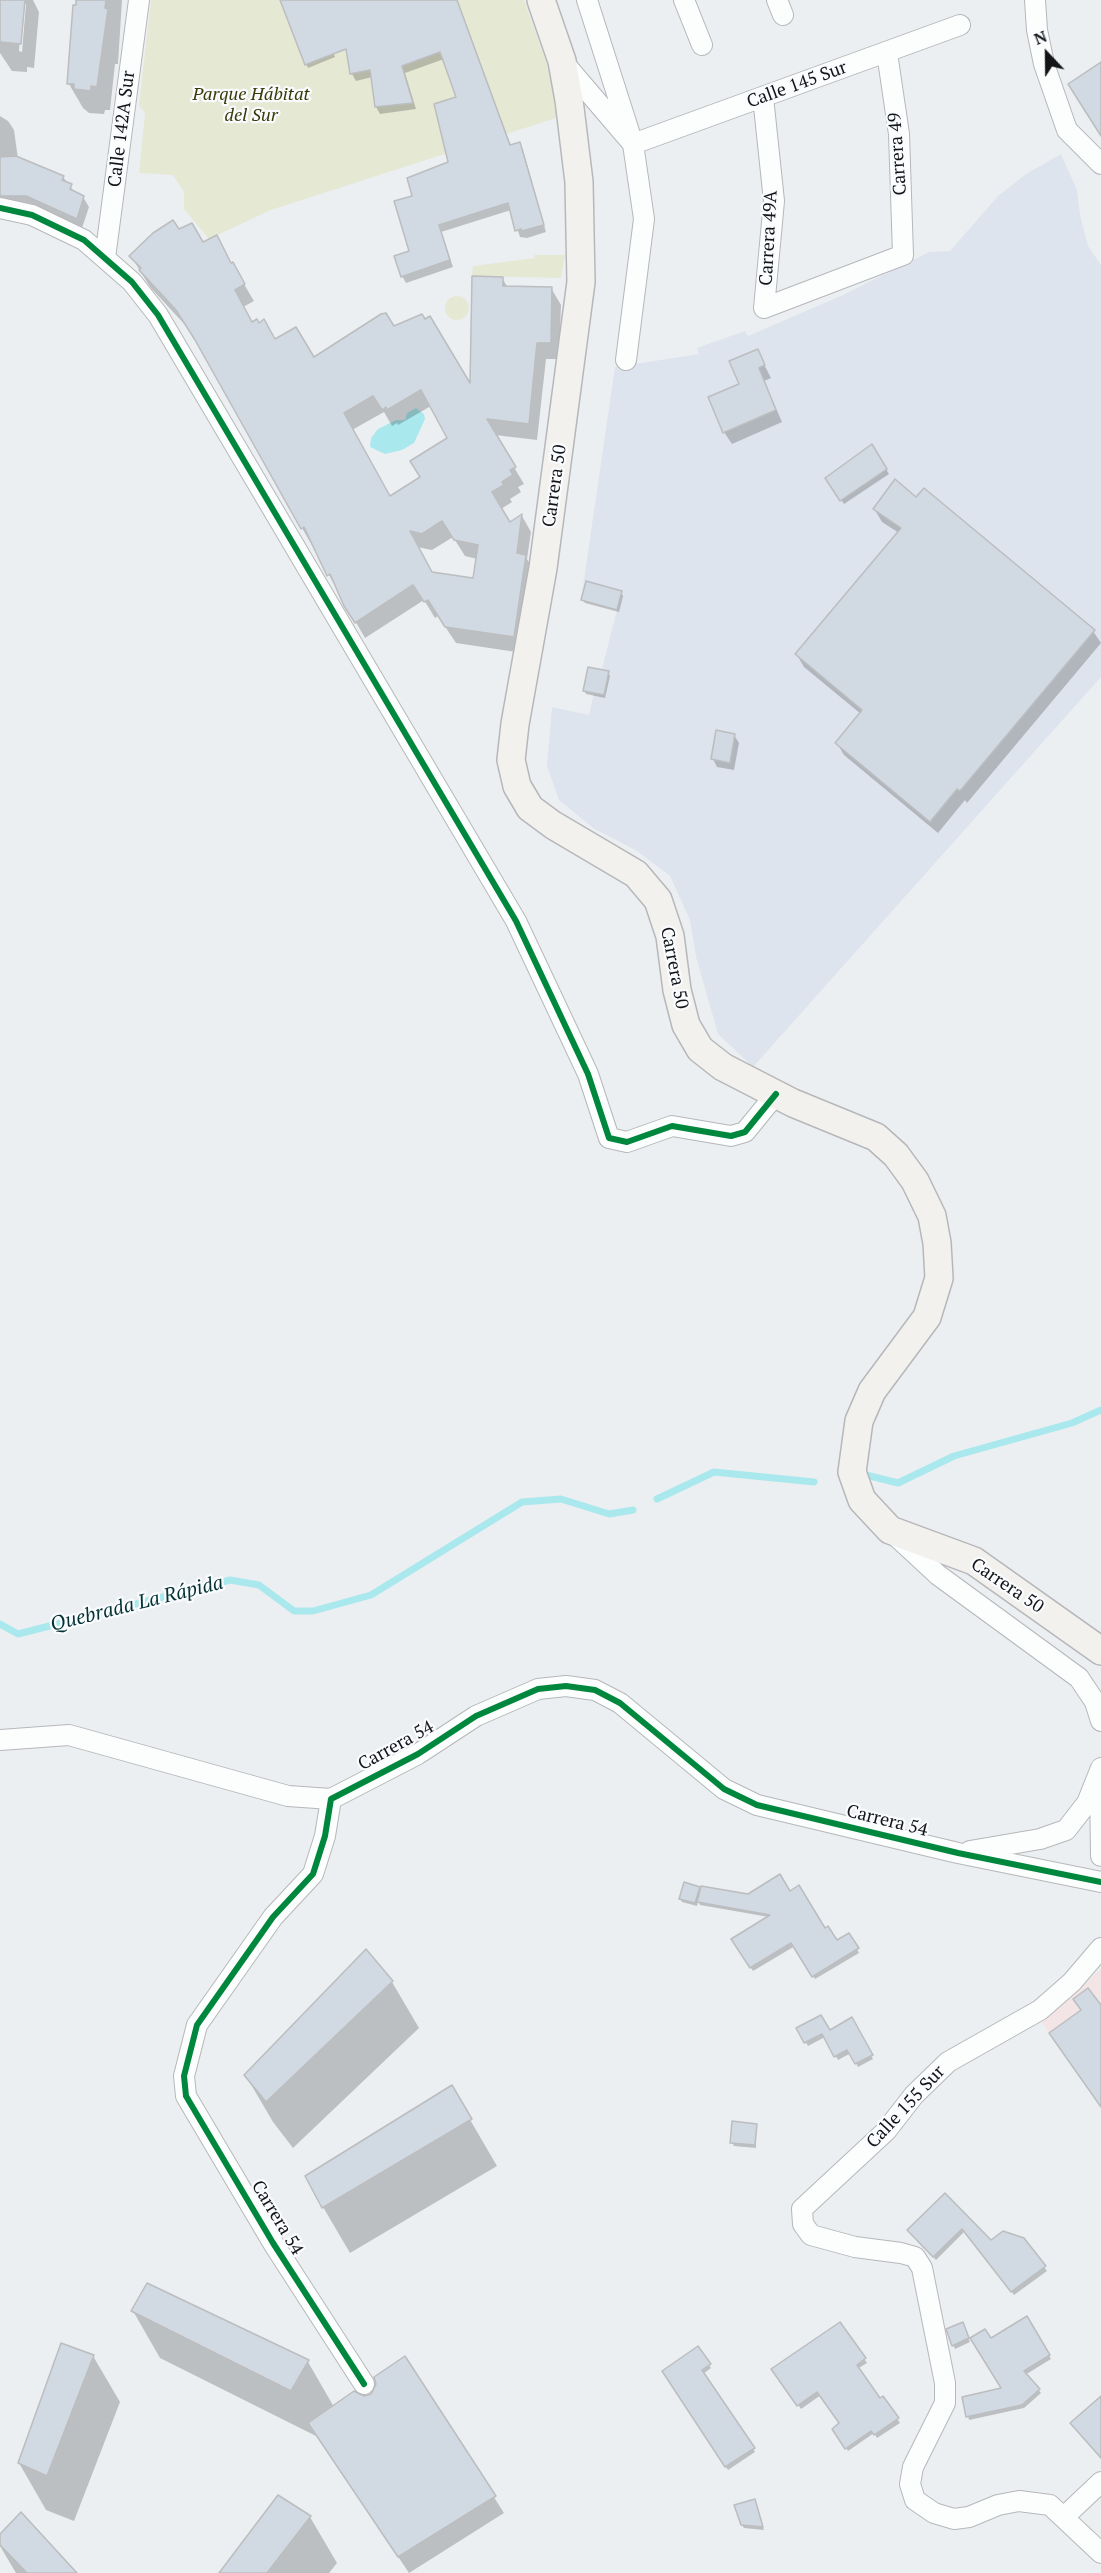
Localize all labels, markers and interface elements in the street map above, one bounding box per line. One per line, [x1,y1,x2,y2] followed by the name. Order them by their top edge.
[1017,24,1077,84] north arrow
[1031,25,1050,50] text: N
[744,57,850,113] street label: Calle 145 Sur
[104,69,140,189] street label: Calle 142A Sur
[192,84,310,127] park label: Parque Hábitat del Sur
[884,112,912,196] street label: Carrera 49
[756,190,782,286] street label: Carrera 49A
[539,443,571,529] street label: Carrera 50
[655,925,693,1011] street label: Carrera 50
[967,1554,1047,1618] street label: Carrera 50
[48,1571,226,1637] water label: Quebrada La Rápida
[354,1716,438,1776] street label: Carrera 54
[844,1800,930,1842] street label: Carrera 54
[862,2061,950,2153] street label: Calle 155 Sur
[246,2177,308,2259] street label: Carrera 54

